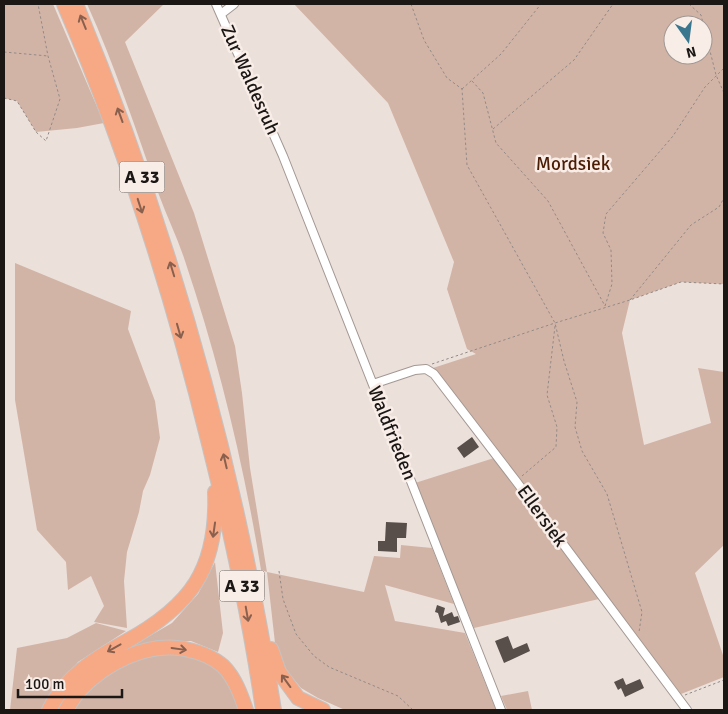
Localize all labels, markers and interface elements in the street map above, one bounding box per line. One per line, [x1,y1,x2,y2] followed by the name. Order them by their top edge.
[78,15,88,30] one-way arrow
[663,15,713,65] north arrow
[215,21,285,139] street label: Zur Waldesruh
[684,43,698,62] text: N
[115,108,124,123] one-way arrow
[536,152,611,176] park label: Mordsiek
[120,162,164,192] road number: A 33
[136,197,145,213] one-way arrow
[167,261,177,277] one-way arrow
[175,323,185,339] one-way arrow
[362,382,422,484] street label: Waldfrieden
[220,454,230,470] one-way arrow
[512,480,573,552] street label: Ellersiek
[209,521,219,537] one-way arrow
[220,570,264,602] road number: A 33
[242,605,252,621] one-way arrow
[107,643,122,653] one-way arrow
[171,644,187,654] one-way arrow
[18,666,121,698] scale bar
[25,675,65,693] text: 100 m
[280,675,291,688] one-way arrow

